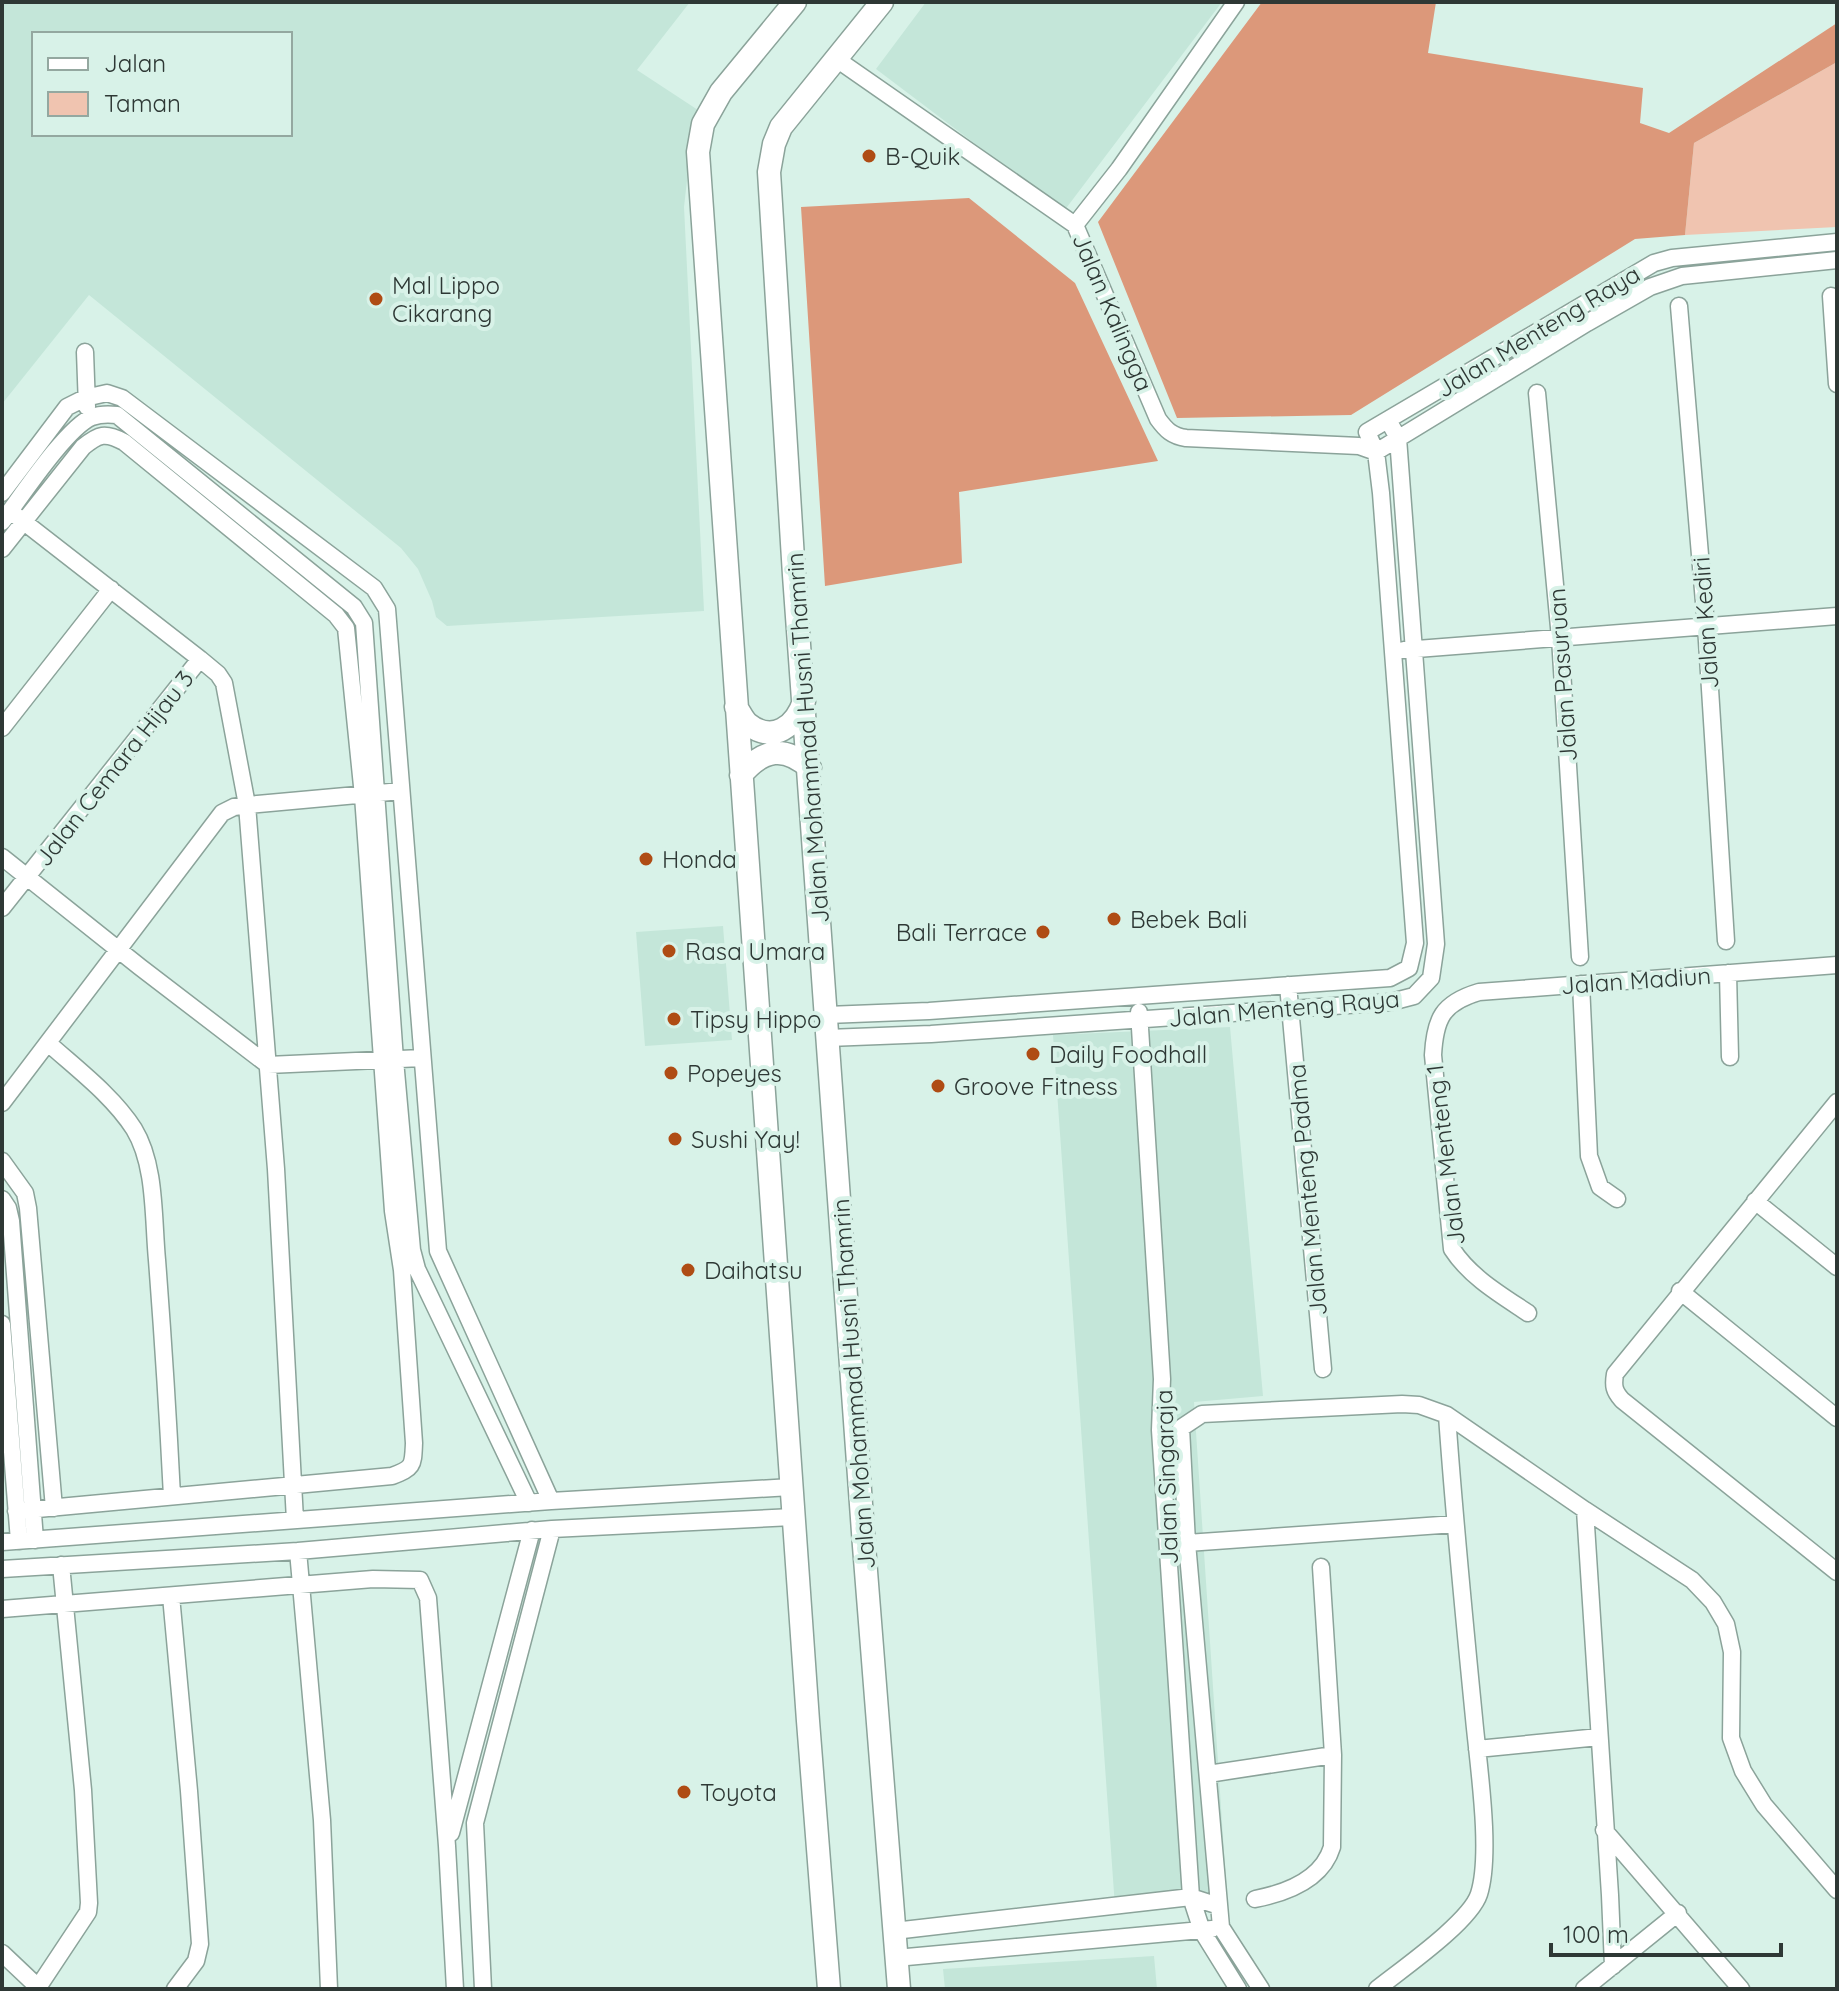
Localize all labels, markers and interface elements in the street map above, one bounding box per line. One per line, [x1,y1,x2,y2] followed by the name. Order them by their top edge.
[32,32,292,136] legend
[104,48,166,78] text: Jalan
[104,88,181,118] text: Taman
[885,141,960,171] place label: B-Quik
[860,147,878,165] marker: B-Quik
[1066,229,1160,395] street label: Jalan Kalingga
[1431,258,1645,404] street label: Jalan Menteng Raya
[392,270,500,328] place label: Mal Lippo Cikarang
[367,290,385,308] marker: Mal Lippo Cikarang
[779,552,835,924] street label: Jalan Mohammad Husni Thamrin
[1685,556,1725,690] street label: Jalan Kediri
[1541,587,1583,763] street label: Jalan Pasuruan
[28,664,200,872] street label: Jalan Cemara Hijau 3
[662,844,737,874] place label: Honda
[637,850,655,868] marker: Honda
[1130,904,1247,934] place label: Bebek Bali
[1105,910,1123,928] marker: Bebek Bali
[896,917,1027,947] place label: Bali Terrace
[1034,923,1052,941] marker: Bali Terrace
[685,936,825,966] place label: Rasa Umara
[660,942,678,960] marker: Rasa Umara
[1560,960,1712,1000] street label: Jalan Madiun
[1167,983,1401,1033] street label: Jalan Menteng Raya
[690,1004,822,1034] place label: Tipsy Hippo
[665,1010,683,1028] marker: Tipsy Hippo
[1049,1039,1207,1069] place label: Daily Foodhall
[1024,1045,1042,1063] marker: Daily Foodhall
[687,1058,782,1088] place label: Popeyes
[1281,1063,1333,1317] street label: Jalan Menteng Padma
[1419,1063,1471,1247] street label: Jalan Menteng 1
[662,1064,680,1082] marker: Popeyes
[954,1071,1118,1101] place label: Groove Fitness
[929,1077,947,1095] marker: Groove Fitness
[691,1124,800,1154] place label: Sushi Yay!
[666,1130,684,1148] marker: Sushi Yay!
[825,1198,881,1570] street label: Jalan Mohammad Husni Thamrin
[704,1255,803,1285] place label: Daihatsu
[679,1261,697,1279] marker: Daihatsu
[1148,1389,1184,1565] street label: Jalan Singaraja
[700,1777,777,1807] place label: Toyota
[675,1783,693,1801] marker: Toyota
[1551,1907,1781,1957] scale bar
[1563,1919,1629,1949] text: 100 m

